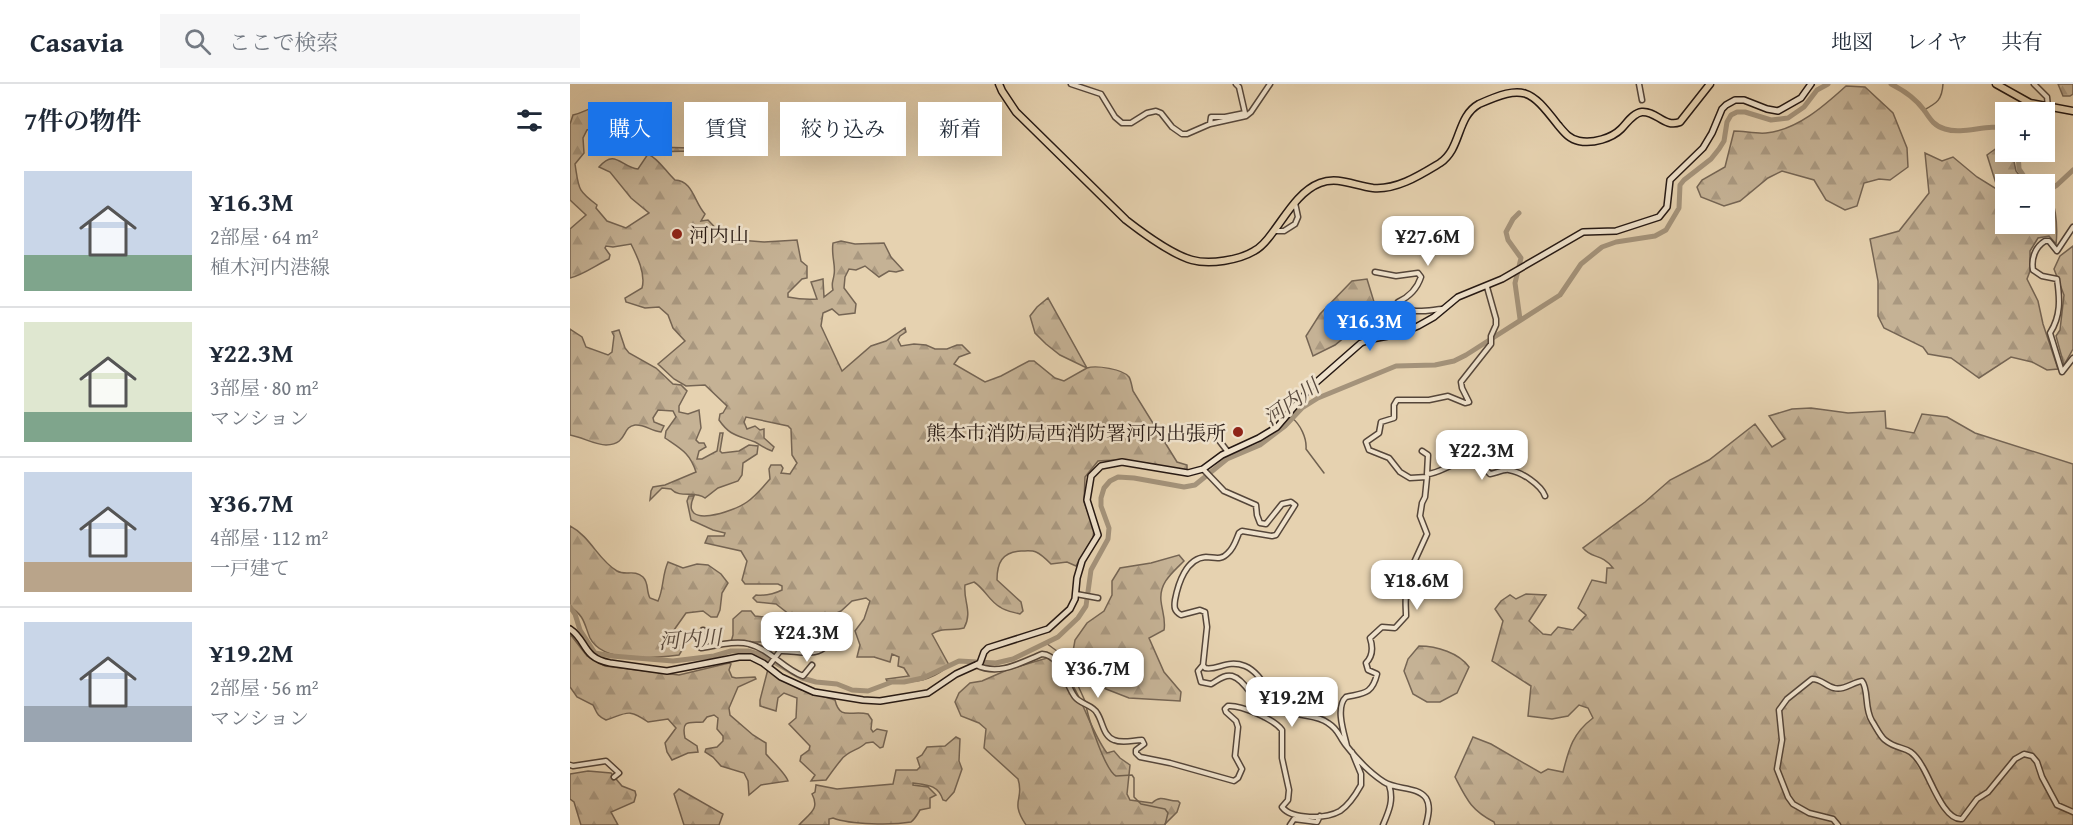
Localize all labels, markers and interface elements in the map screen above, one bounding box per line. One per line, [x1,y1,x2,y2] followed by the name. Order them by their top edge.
[160,14,580,68] search box
[30,21,124,62] text: Casavia
[181,25,214,58] icon: search
[229,26,339,58] text: ここで検索
[1831,26,1873,57] text: 地図
[1906,26,1968,57] text: レイヤ
[2001,26,2043,57] text: 共有
[24,101,141,140] text: 7件の物件
[588,102,672,156] chip: 購入
[684,102,768,156] chip: 賃貸
[780,102,906,156] chip: 絞り込み
[918,102,1002,156] chip: 新着
[1995,102,2055,234] map controls
[1995,102,2055,162] button: +
[513,104,546,137] icon: filters
[1995,174,2055,234] button: −
[210,182,294,221] text: ¥16.3M
[72,195,144,267] icon: home
[1379,216,1477,267] pin: ¥27.6M
[689,220,749,249] place label: 河内山
[1396,221,1460,250] text: ¥27.6M
[210,222,319,251] text: 2部屋 · 64 m²
[670,227,684,241] marker: 河内山
[210,252,330,281] text: 植木河内港線
[1321,301,1419,352] pin: ¥16.3M
[1338,306,1402,335] text: ¥16.3M
[210,333,294,372] text: ¥22.3M
[72,346,144,418] icon: home
[1256,370,1327,433] water label: 河内川
[210,373,319,402] text: 3部屋 · 80 m²
[210,403,309,432] text: マンション
[926,418,1226,447] place label: 熊本市消防局西消防署河内出張所
[1231,425,1245,439] marker: 熊本市消防局西消防署河内出張所
[1433,430,1531,481] pin: ¥22.3M
[1450,435,1514,464] text: ¥22.3M
[210,483,294,522] text: ¥36.7M
[72,496,144,568] icon: home
[210,523,328,552] text: 4部屋 · 112 m²
[210,553,290,582] text: 一戸建て
[1368,560,1466,611] pin: ¥18.6M
[1385,565,1449,594] text: ¥18.6M
[758,612,856,663] pin: ¥24.3M
[775,617,839,646] text: ¥24.3M
[657,621,724,657] water label: 河内川
[210,633,294,672] text: ¥19.2M
[72,646,144,718] icon: home
[1049,648,1147,699] pin: ¥36.7M
[1066,653,1130,682] text: ¥36.7M
[210,673,319,702] text: 2部屋 · 56 m²
[1243,677,1341,728] pin: ¥19.2M
[1260,682,1324,711] text: ¥19.2M
[210,703,309,732] text: マンション

